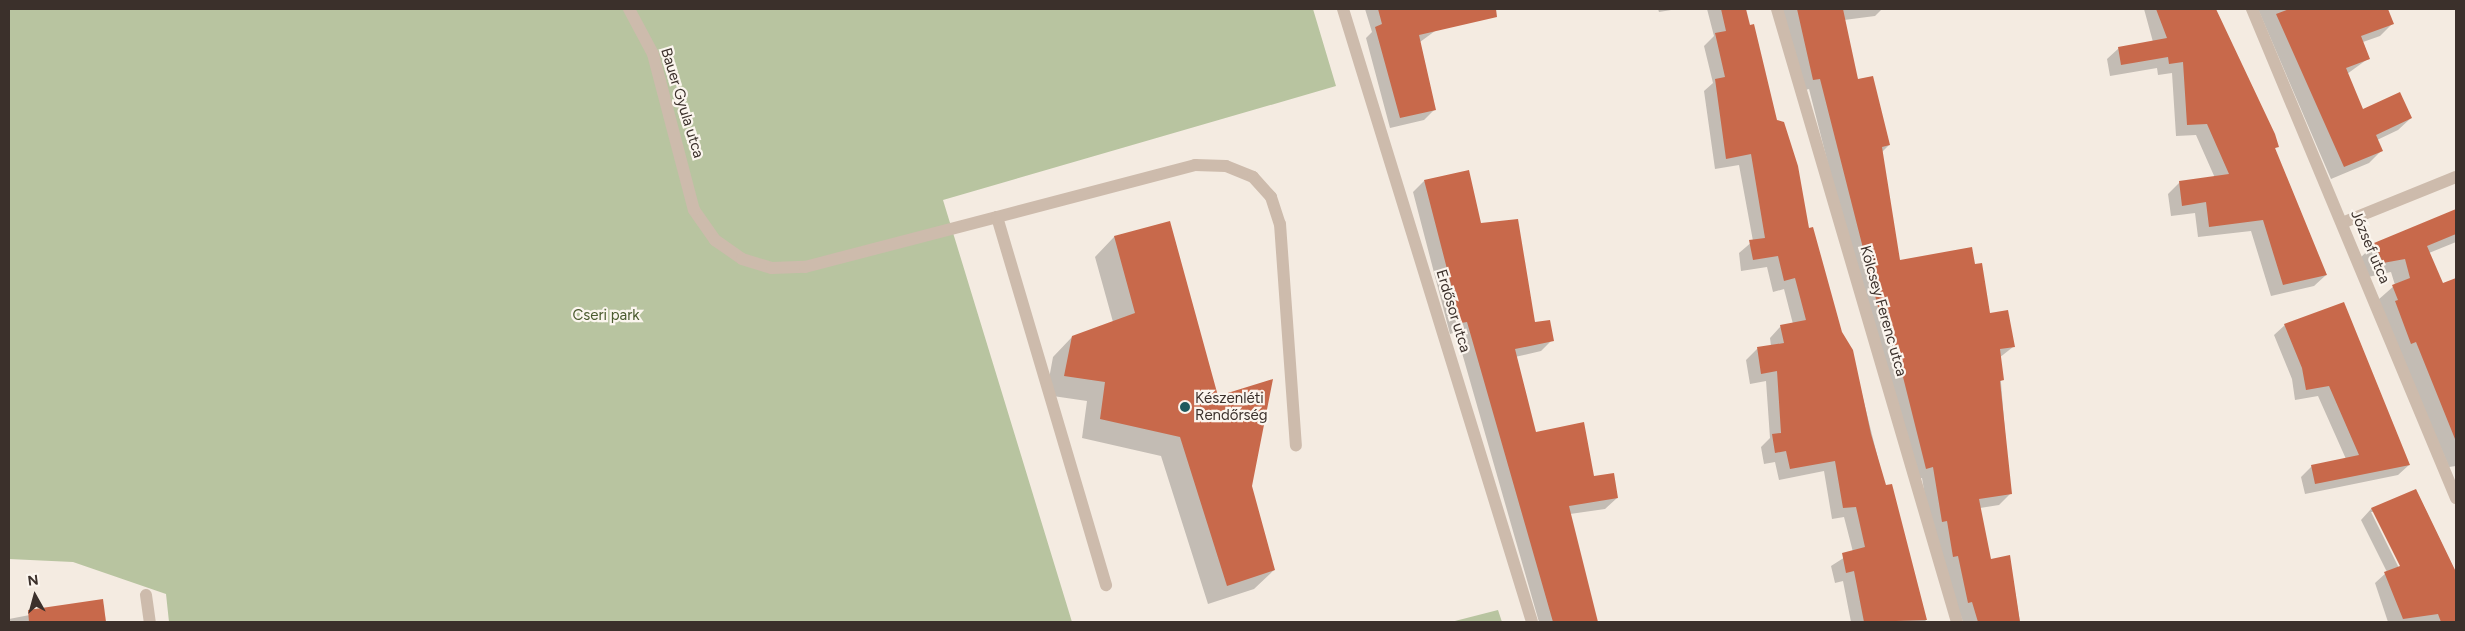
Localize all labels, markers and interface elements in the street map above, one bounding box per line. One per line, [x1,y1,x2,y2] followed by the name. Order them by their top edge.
[657,46,707,160] street label: Bauer Gyula utca
[2346,208,2394,286] street label: József utca
[1856,244,1910,378] street label: Kölcsey Ferenc utca
[1432,267,1474,355] street label: Erdősor utca
[572,307,640,325] park label: Cseri park
[1195,389,1268,424] place label: Készenléti Rendőrség
[1179,401,1191,413] marker: Készenléti Rendőrség
[10,571,60,621] north arrow
[27,572,40,590] text: N

